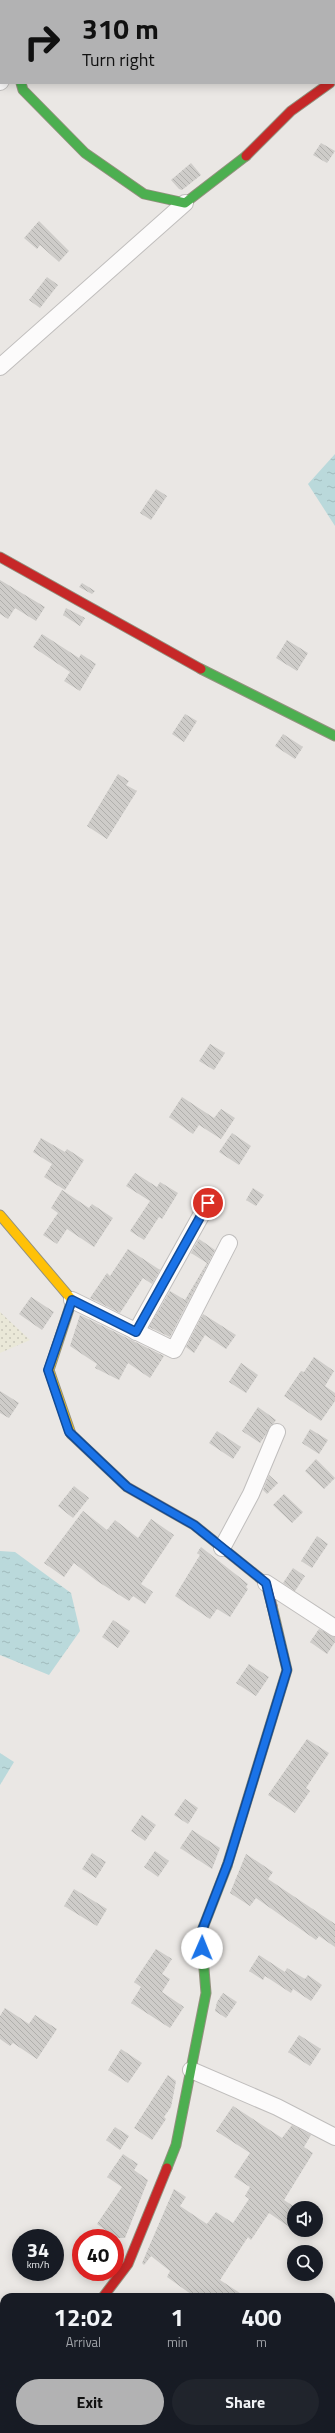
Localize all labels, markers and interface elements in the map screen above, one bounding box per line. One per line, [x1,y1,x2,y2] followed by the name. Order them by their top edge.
[82,7,159,50] text: 310 m
[16,16,68,68] icon: right
[82,46,155,73] text: Turn right
[191,1186,225,1220] pin
[197,1192,219,1214] icon: arrive
[181,1927,223,1969] position arrow
[287,2201,323,2281] map controls
[287,2201,323,2237] button: sound
[72,2229,124,2281] speed limit sign: 40
[27,2234,49,2265] text: 34
[287,2245,323,2281] button: search
[27,2257,49,2272] text: km/h
[54,2299,113,2335] text: 12:02
[171,2299,184,2335] text: 1
[241,2299,281,2335] text: 400
[66,2332,101,2352] text: Arrival
[167,2332,188,2352] text: min
[256,2332,267,2352] text: m
[16,2379,164,2425] button: Exit
[172,2379,319,2425] button: Share

